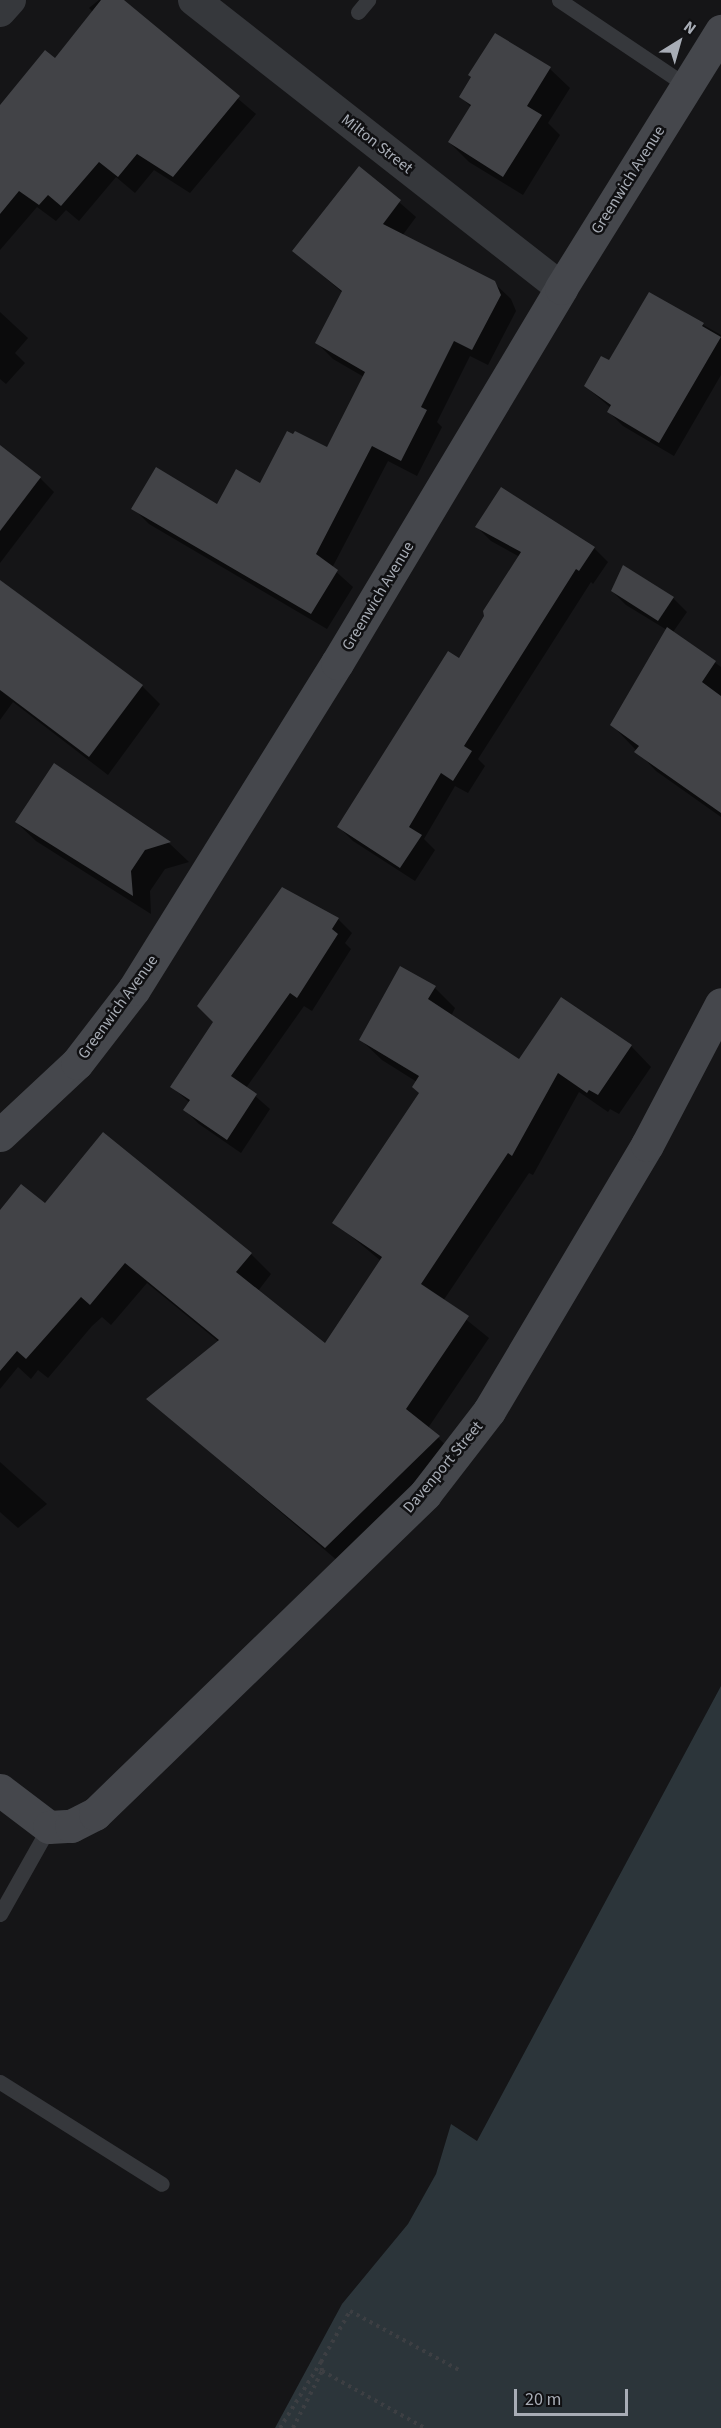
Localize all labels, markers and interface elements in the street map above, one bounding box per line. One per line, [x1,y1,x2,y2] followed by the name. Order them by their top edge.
[649,12,709,72] north arrow
[679,16,701,40] text: N
[337,110,417,178] street label: Milton Street
[587,122,669,238] street label: Greenwich Avenue
[338,538,418,654] street label: Greenwich Avenue
[74,951,162,1063] street label: Greenwich Avenue
[399,1417,487,1517] street label: Davenport Street
[517,2377,631,2415] scale bar
[525,2387,561,2412] text: 20 m

